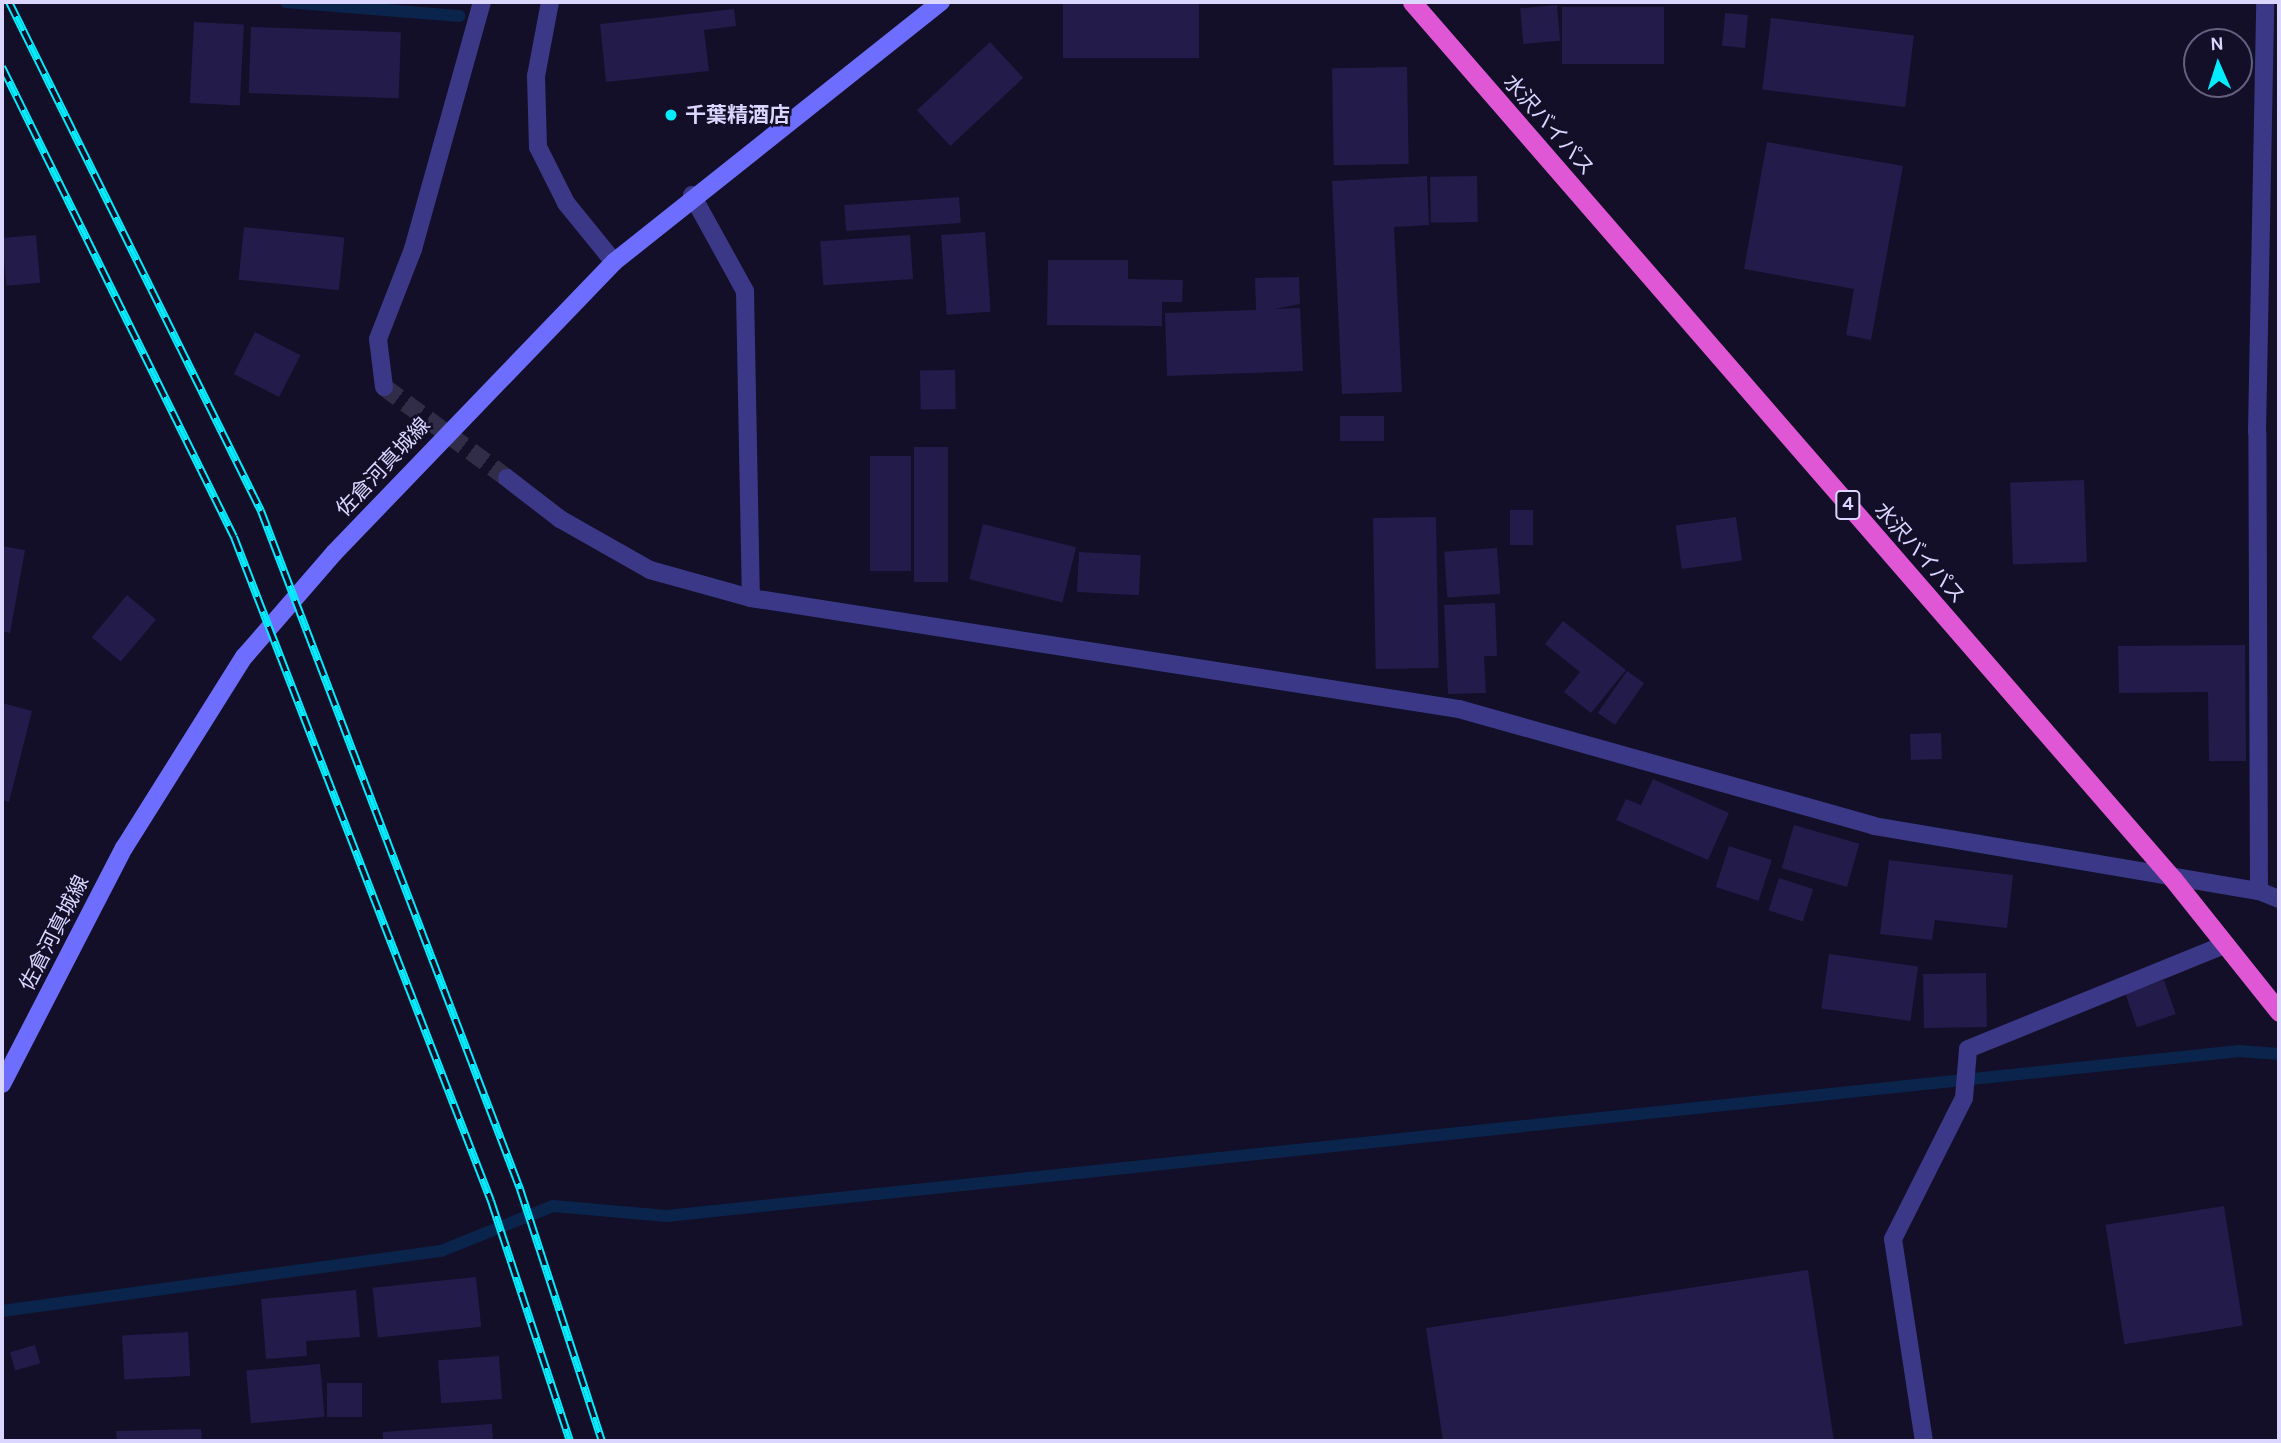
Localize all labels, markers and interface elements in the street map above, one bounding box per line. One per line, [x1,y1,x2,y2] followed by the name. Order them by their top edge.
[2183,28,2253,98] north arrow
[2210,33,2224,55] text: N
[1498,69,1600,181] street label: 水沢バイパス
[685,102,790,128] place label: 千葉精酒店
[663,107,679,123] marker: 千葉精酒店
[331,412,435,522] street label: 佐倉河真城線
[1834,490,1862,520] road number: 4
[1869,497,1971,609] street label: 水沢バイパス
[14,871,94,995] street label: 佐倉河真城線

